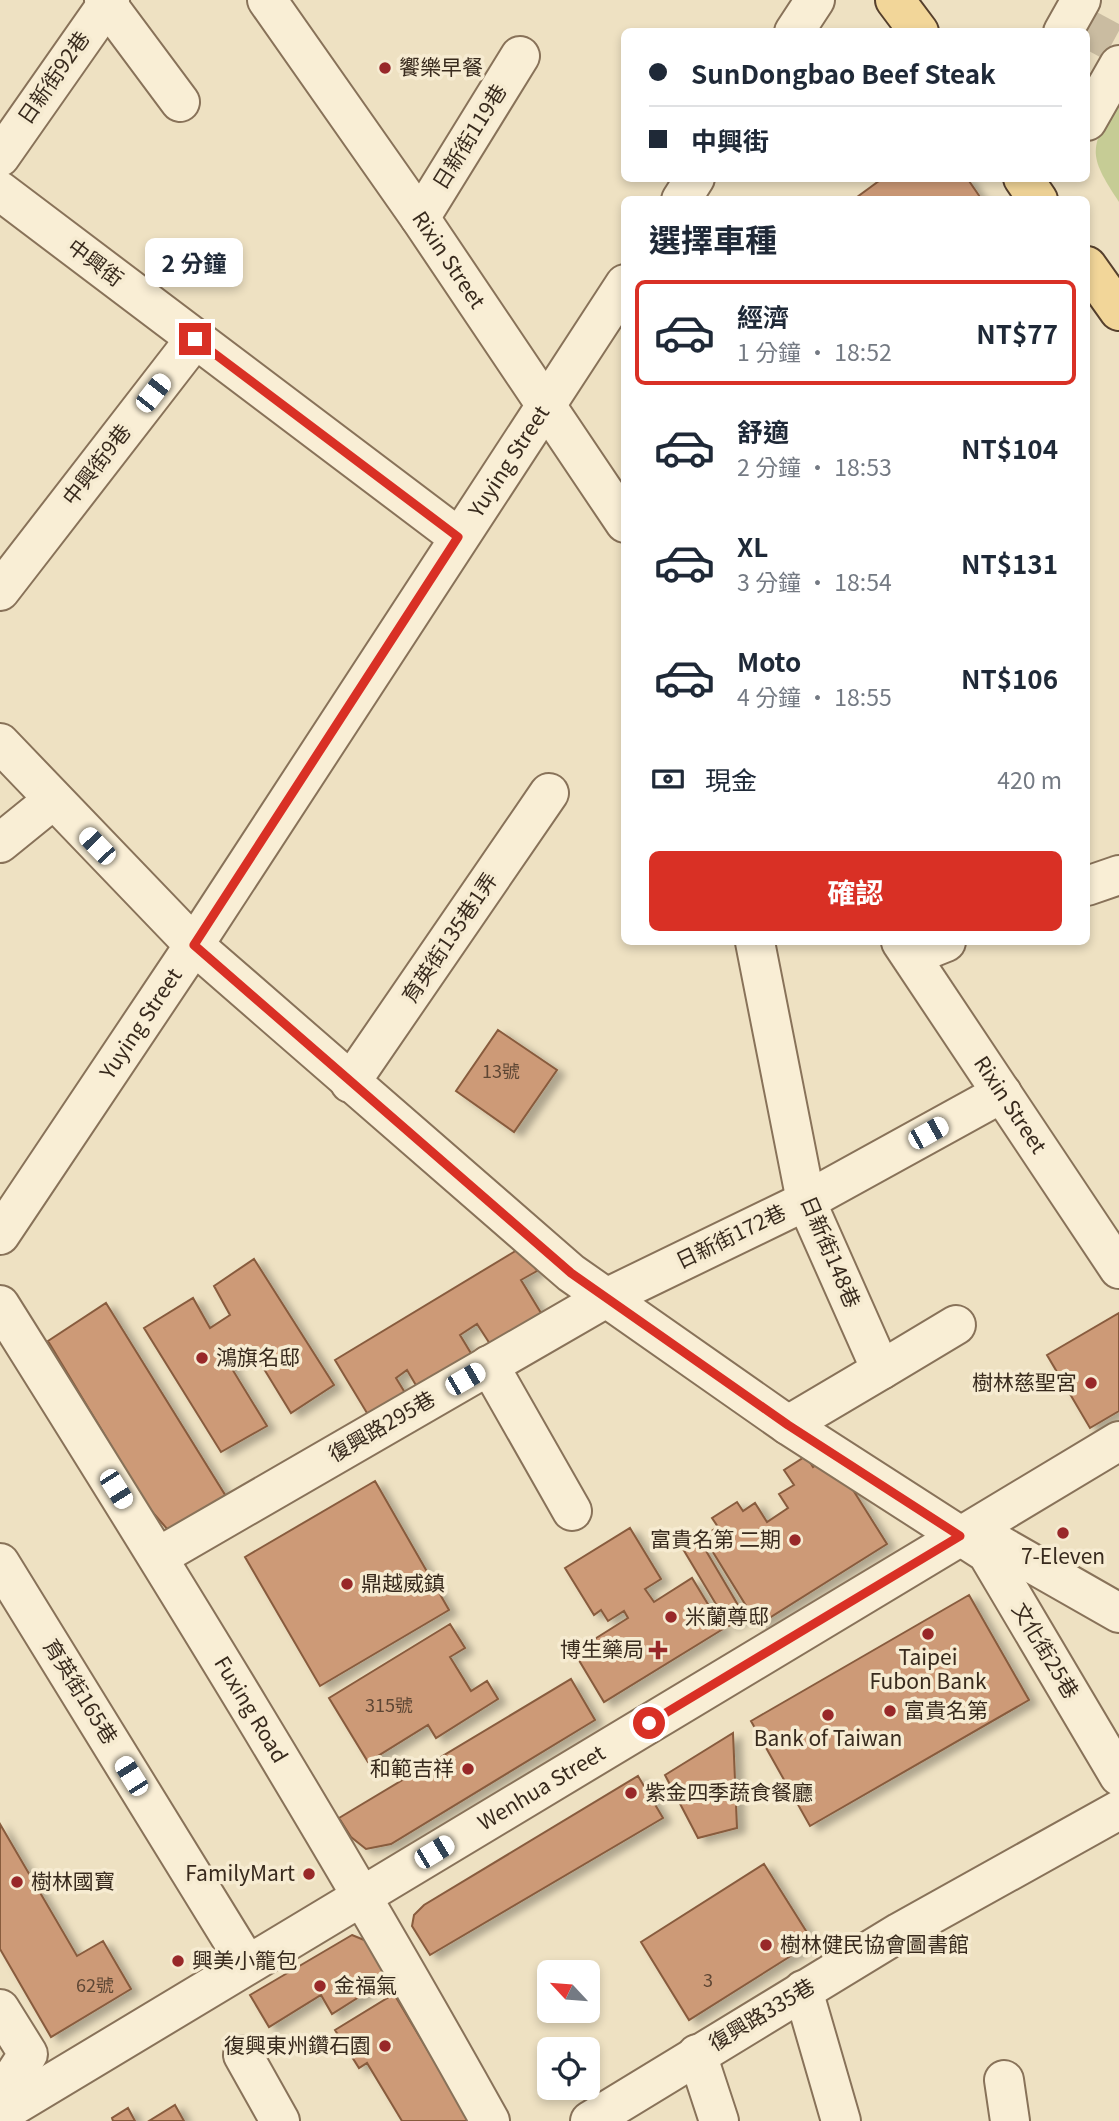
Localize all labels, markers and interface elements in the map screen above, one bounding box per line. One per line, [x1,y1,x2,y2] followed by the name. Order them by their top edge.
[9,24,95,129] street label: 日新街92巷
[399,51,483,81] place label: 饗樂早餐
[691,54,996,91] text: SunDongbao Beef Steak
[377,60,393,76] marker: 饗樂早餐
[424,78,513,194] street label: 日新街119巷
[691,121,769,158] text: 中興街
[406,204,494,314] street label: Rixin Street
[649,215,777,261] text: 選擇車種
[62,230,130,292] street label: 中興街
[146,238,244,286] callout: 2 分鐘
[162,245,226,279] text: 2 分鐘
[737,297,789,334] text: 經濟
[653,301,716,364] icon: car
[976,314,1058,351] text: NT$77
[179,323,211,355] route end
[737,334,892,368] text: 1 分鐘 · 18:52
[132,370,175,416] car
[460,399,555,523] street label: Yuying Street
[737,412,789,449] text: 舒適
[653,416,716,479] icon: car
[54,417,137,511] street label: 中興街9巷
[961,429,1058,466] text: NT$104
[737,449,892,483] text: 2 分鐘 · 18:53
[737,527,768,564] text: XL
[653,531,716,594] icon: car
[961,544,1058,581] text: NT$131
[737,564,892,598] text: 3 分鐘 · 18:54
[737,642,801,679] text: Moto
[653,646,716,709] icon: car
[961,659,1058,696] text: NT$106
[737,679,892,713] text: 4 分鐘 · 18:55
[649,760,687,798] icon: cash
[705,760,757,797] text: 現金
[997,762,1062,796] text: 420 m
[75,824,120,868] car
[649,851,1062,931] button: 確認
[394,866,503,1008] street label: 育英街135巷1弄
[91,961,188,1085] street label: Yuying Street
[968,1049,1055,1159] street label: Rixin Street
[482,1057,520,1083] house number: 13號
[905,1114,952,1152] car
[795,1191,869,1312] street label: 日新街148巷
[670,1196,790,1275] street label: 日新街172巷
[216,1341,300,1371] place label: 鴻旗名邸
[194,1350,210,1366] marker: 鴻旗名邸
[442,1359,489,1399] car
[972,1366,1077,1396] place label: 樹林慈聖宮
[1083,1375,1099,1391] marker: 樹林慈聖宮
[322,1383,440,1468] street label: 復興路295巷
[96,1466,137,1512] car
[650,1523,781,1553] place label: 富貴名第 二期
[1055,1525,1071,1541] marker: 7-Eleven
[787,1532,803,1548] marker: 富貴名第 二期
[1021,1540,1105,1570] place label: 7-Eleven
[361,1567,445,1597] place label: 鼎越威鎮
[339,1576,355,1592] marker: 鼎越威鎮
[1006,1596,1087,1704] street label: 文化街25巷
[685,1600,769,1630] place label: 米蘭尊邸
[663,1609,679,1625] marker: 米蘭尊邸
[920,1626,936,1642] marker: Taipei Fubon Bank
[37,1633,126,1749] street label: 育英街165巷
[560,1633,644,1663] place label: 博生藥局
[869,1641,987,1695] place label: Taipei Fubon Bank
[650,1642,666,1658] marker: 博生藥局
[208,1650,296,1768] street label: Fuxing Road
[365,1691,413,1717] house number: 315號
[904,1694,988,1724] place label: 富貴名第
[882,1703,898,1719] marker: 富貴名第
[633,1707,665,1739] route start
[820,1707,836,1723] marker: Bank of Taiwan
[754,1722,902,1752] place label: Bank of Taiwan
[471,1737,610,1836] street label: Wenhua Street
[370,1752,454,1782] place label: 和範吉祥
[111,1753,152,1799] car
[460,1761,476,1777] marker: 和範吉祥
[645,1776,813,1806] place label: 紫金四季蔬食餐廳
[623,1785,639,1801] marker: 紫金四季蔬食餐廳
[411,1832,458,1872] car
[185,1857,295,1887] place label: FamilyMart
[31,1865,115,1895] place label: 樹林國寶
[301,1866,317,1882] marker: FamilyMart
[9,1874,25,1890] marker: 樹林國寶
[780,1928,969,1958] place label: 樹林健民協會圖書館
[758,1937,774,1953] marker: 樹林健民協會圖書館
[192,1944,297,1974] place label: 興美小籠包
[170,1953,186,1969] marker: 興美小籠包
[537,1960,600,2023] north arrow
[537,1960,600,2100] map controls
[703,1966,713,1992] house number: 3
[334,1969,397,1999] place label: 金福氣
[702,1970,820,2057] street label: 復興路335巷
[76,1971,114,1997] house number: 62號
[312,1978,328,1994] marker: 金福氣
[224,2029,371,2059] place label: 復興東州鑽石園
[537,2037,600,2100] button: locate
[377,2038,393,2054] marker: 復興東州鑽石園

